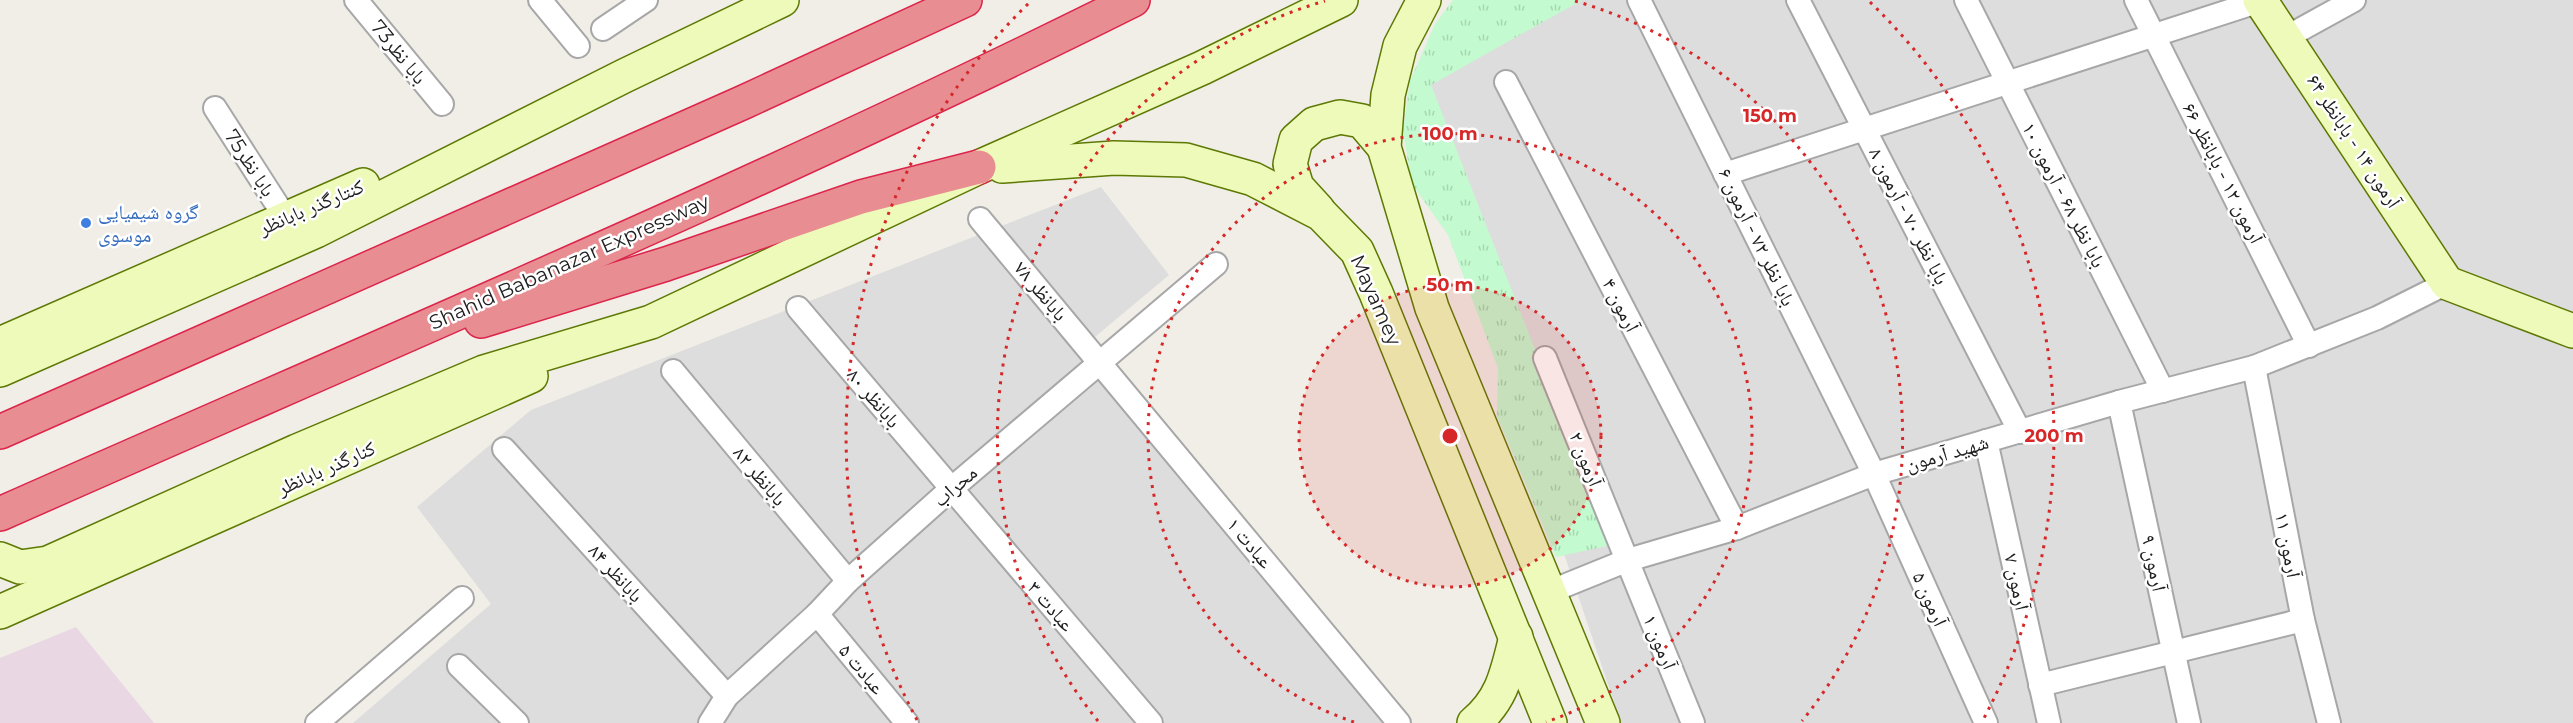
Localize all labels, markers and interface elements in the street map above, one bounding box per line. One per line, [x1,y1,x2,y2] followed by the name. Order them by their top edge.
[366,15,432,89] street label: بابا نظر73
[2302,70,2407,213] street label: آرمون ۱۴ - بابانظر ۶۴
[2177,99,2269,248] street label: آرمون ۱۲ - بابانظر ۶۶
[1743,105,1797,127] text: 150 m
[2017,118,2111,272] street label: بابا نظر ۶۸ - آرمون ۱۰
[1422,123,1478,145] text: 100 m
[219,125,281,201] street label: بابا نظر75
[1864,143,1954,289] street label: بابا نظر ۷۰ - آرمون ۸
[1713,164,1801,310] street label: بابا نظر ۷۲ - آرمون ۶
[254,174,367,240] street label: کنتارگذر بابانظر
[425,189,713,335] street label: Shahid Babanazar Expressway
[98,200,199,247] place label: گروه شیمیایی موسوی
[79,216,93,230] marker: گروه شیمیایی موسوی
[1345,251,1407,349] street label: Mayamey
[1009,256,1073,326] street label: بابانظر ۷۸
[1427,274,1473,296] text: 50 m
[1597,274,1645,337] street label: آرمون ۴
[842,363,906,433] street label: بابانظر ۸۰
[2024,425,2084,447] text: 200 m
[1440,426,1460,446] centre of rings
[1564,428,1608,491] street label: آرمون ۲
[1903,430,1991,476] street label: شهید آرمون
[272,436,379,501] street label: کنارگذر بابانظر
[728,441,792,511] street label: بابانظر ۸۲
[928,460,982,512] street label: محراب
[2270,510,2306,581] street label: آرمون ۱۱
[1222,513,1278,573] street label: عبادت ۱
[2136,533,2172,594] street label: آرمون ۹
[583,539,649,607] street label: بابانظر ۸۴
[1999,552,2035,613] street label: آرمون ۷
[1907,568,1953,631] street label: آرمون ۵
[1023,576,1079,636] street label: عبادت ۳
[1638,611,1682,674] street label: آرمون ۱
[834,639,890,699] street label: عبادت ۵

